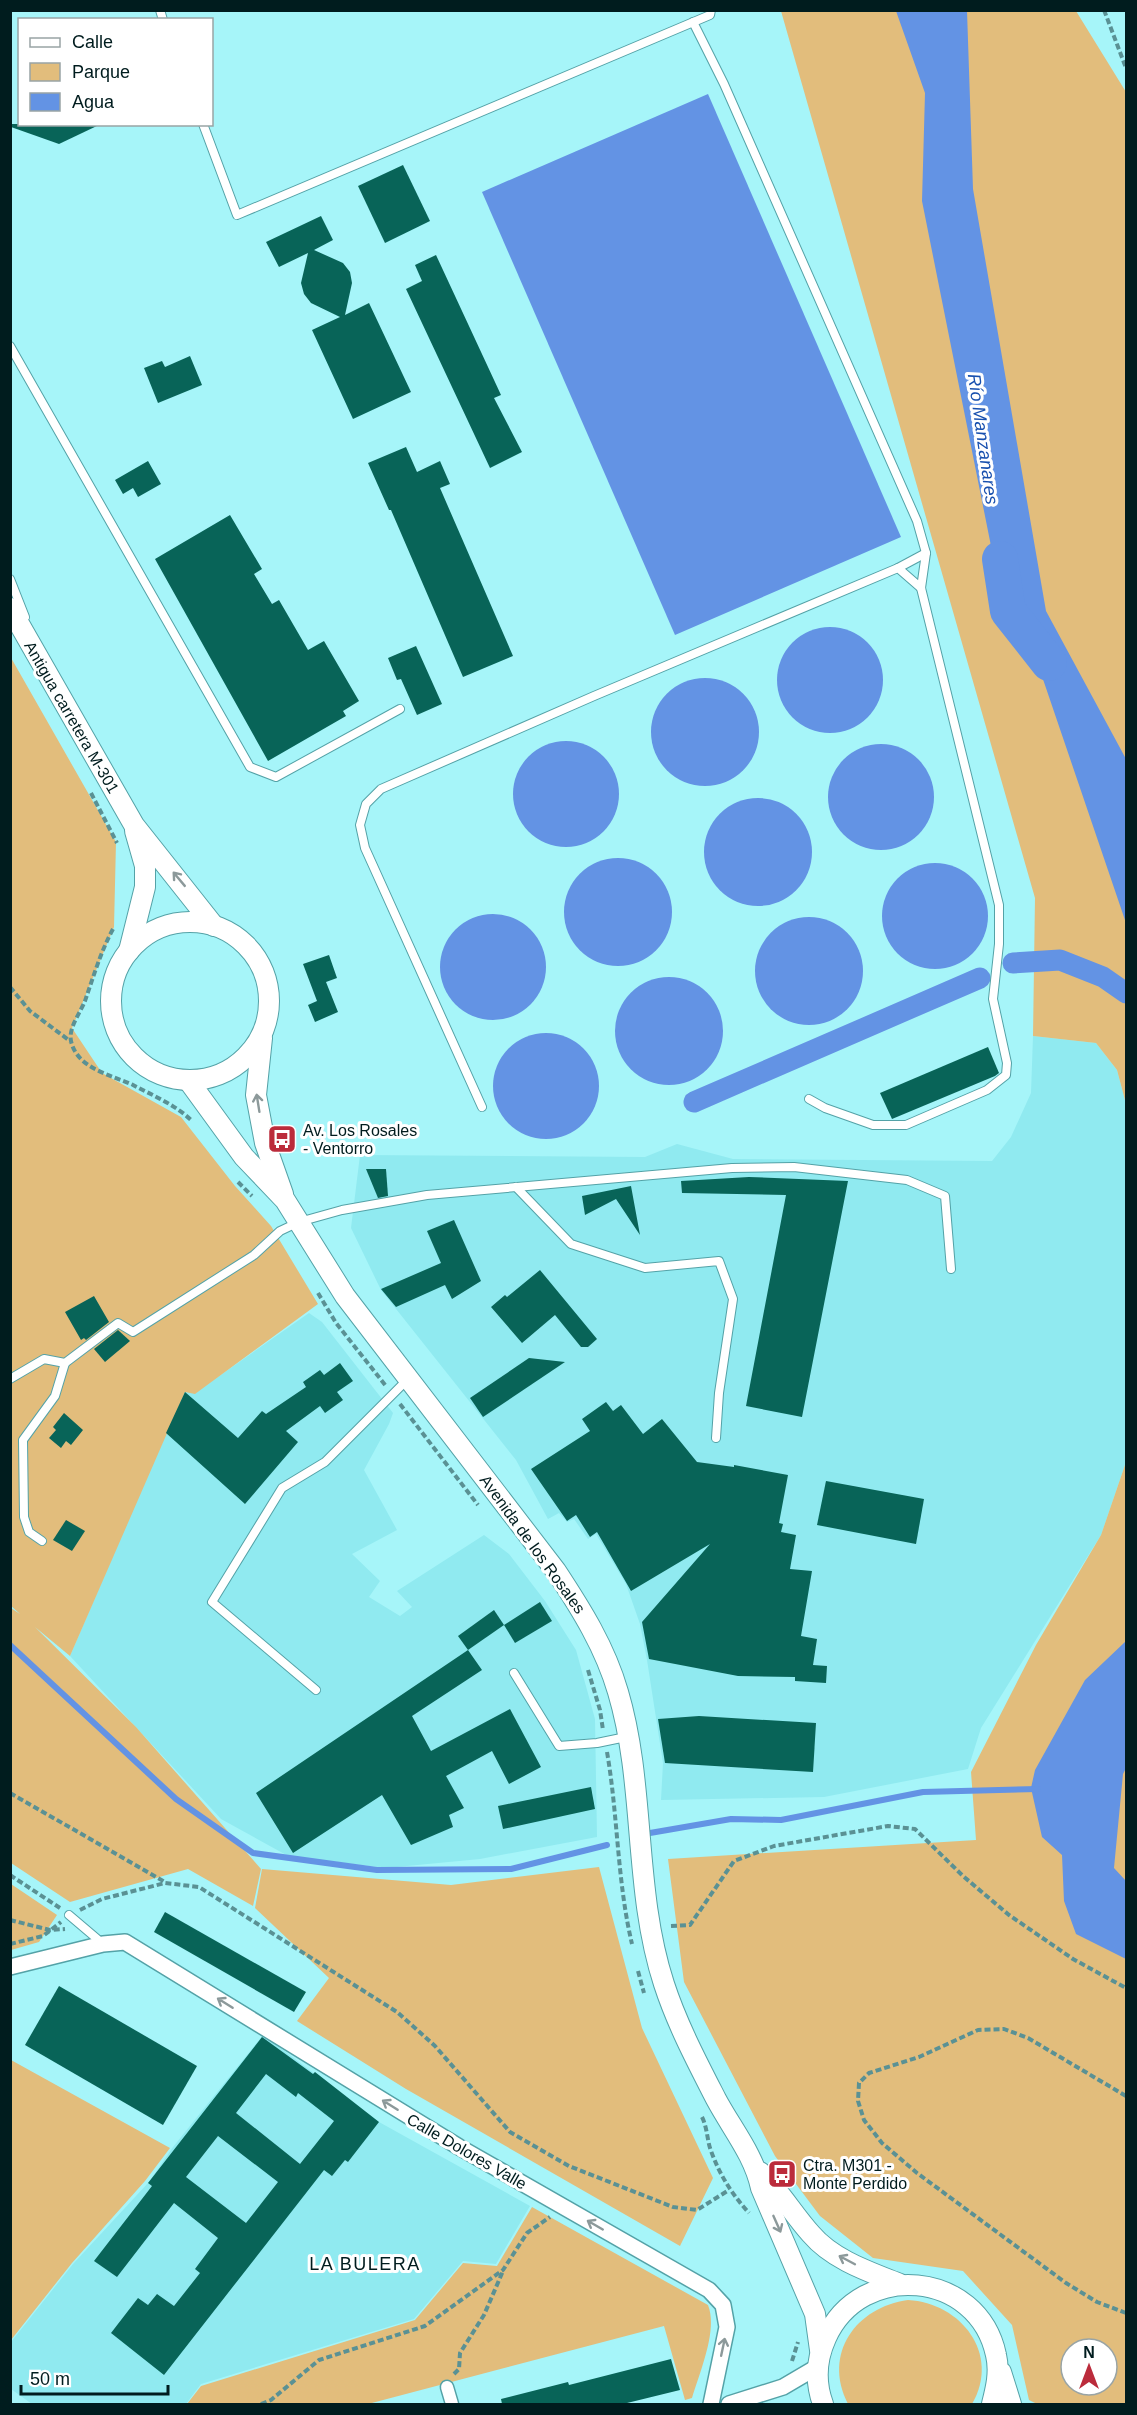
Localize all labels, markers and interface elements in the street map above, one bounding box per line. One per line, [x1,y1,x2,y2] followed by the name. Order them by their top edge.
[18,18,213,126] legend
[72,32,113,52] text: Calle
[72,62,130,82] text: Parque
[72,92,115,112] text: Agua
[964,372,1002,506] water label: Río Manzanares
[21,638,122,796] street label: Antigua carretera M-301
[172,871,185,887] one-way arrow
[253,1094,264,1114] one-way arrow
[303,1122,417,1157] place label: Av. Los Rosales - Ventorro
[266,1123,298,1155] bus stop icon: Av. Los Rosales - Ventorro
[477,1472,589,1617] street label: Avenida de los Rosales
[216,1996,233,2009] one-way arrow
[382,2099,399,2112] one-way arrow
[404,2110,529,2193] street label: Calle Dolores Valle
[803,2157,907,2192] place label: Ctra. M301 - Monte Perdido
[766,2158,798,2190] bus stop icon: Ctra. M301 - Monte Perdido
[773,2215,784,2233] one-way arrow
[587,2219,604,2231] one-way arrow
[309,2254,421,2274] district label: LA BULERA
[839,2254,856,2266] one-way arrow
[1059,2337,1119,2397] north arrow
[718,2338,729,2358] one-way arrow
[1083,2344,1095,2361] text: N
[21,2358,168,2396] scale bar
[30,2369,70,2389] text: 50 m

